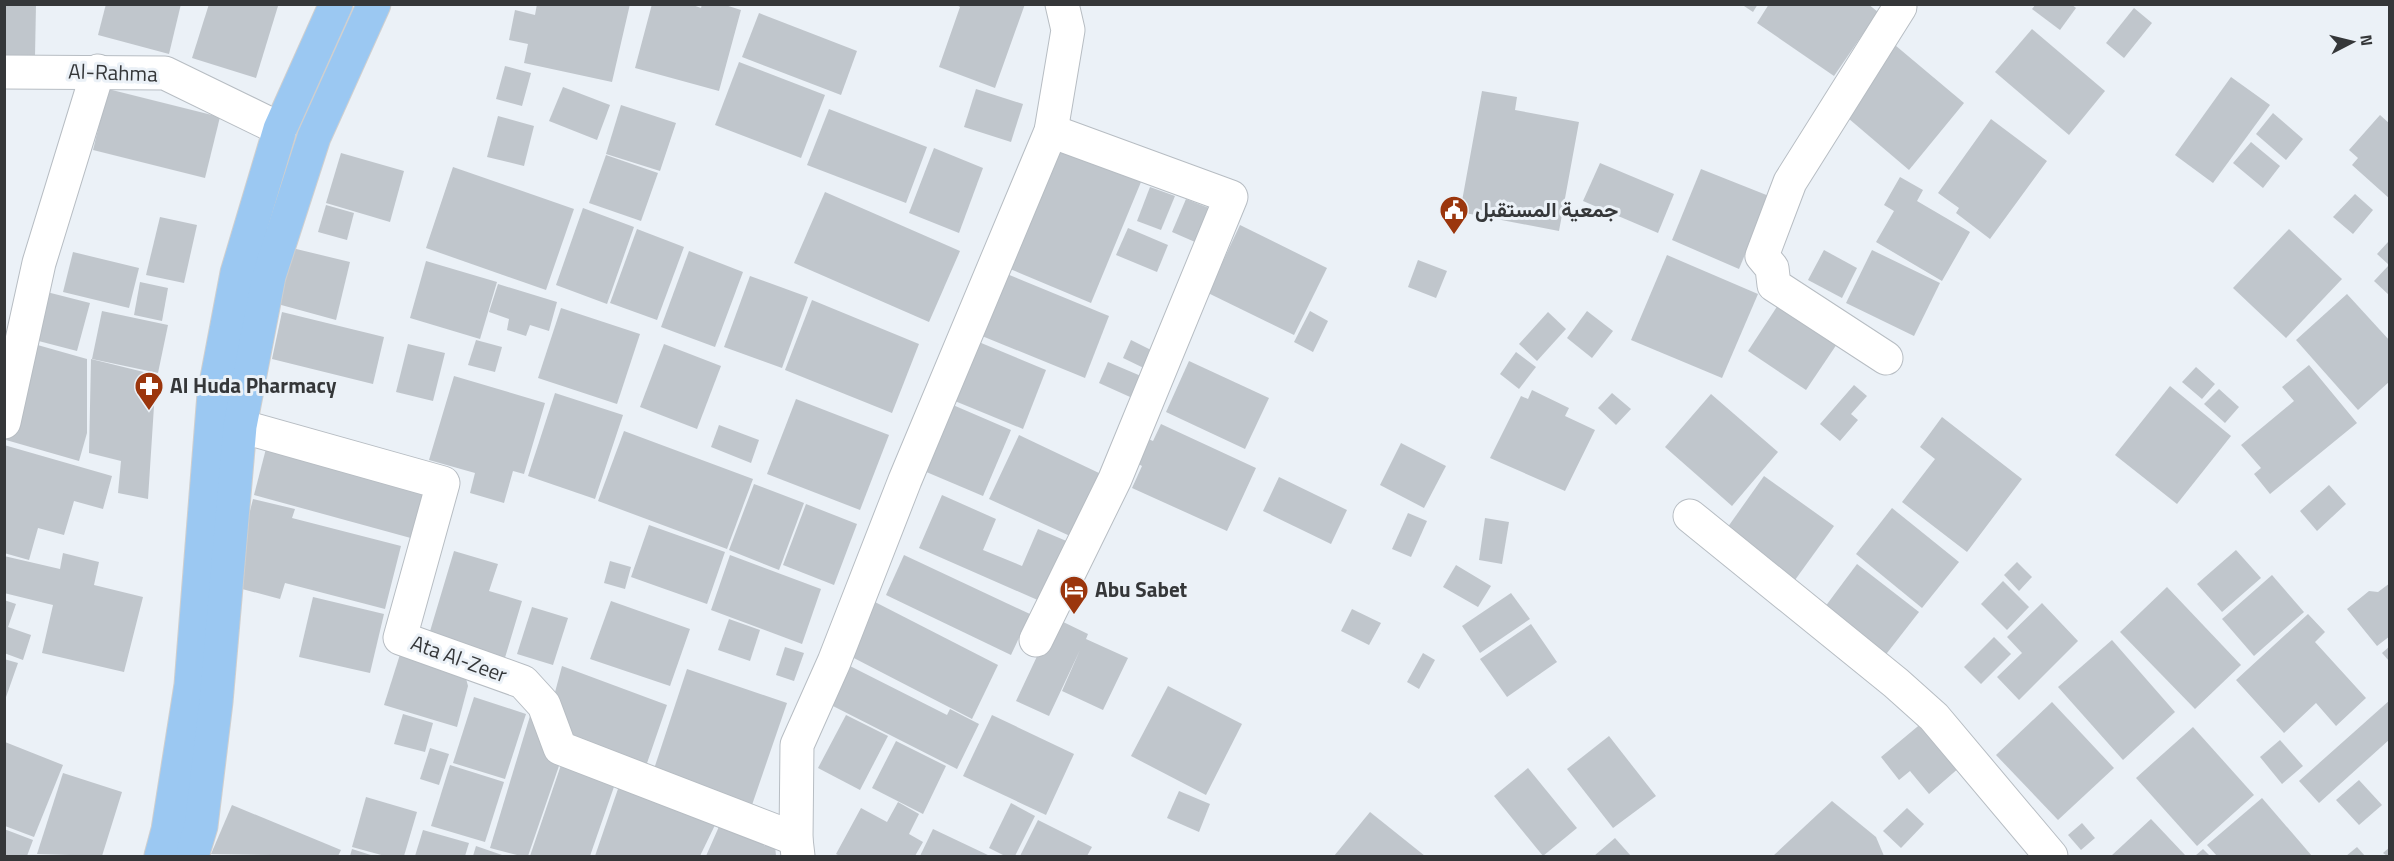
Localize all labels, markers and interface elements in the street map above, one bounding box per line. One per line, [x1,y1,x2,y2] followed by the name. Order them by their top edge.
[2322,12,2382,72] north arrow
[2354,33,2379,47] text: N
[68,54,159,90] street label: Al-Rahma
[1475,193,1618,225] place label: جمعية المستقبل
[1438,194,1470,236] public building icon: جمعية المستقبل
[170,369,337,401] place label: Al Huda Pharmacy
[133,370,165,412] pharmacy icon: Al Huda Pharmacy
[1095,573,1188,605] place label: Abu Sabet
[1058,574,1090,616] hotel icon: Abu Sabet
[407,626,512,690] street label: Ata Al-Zeer

